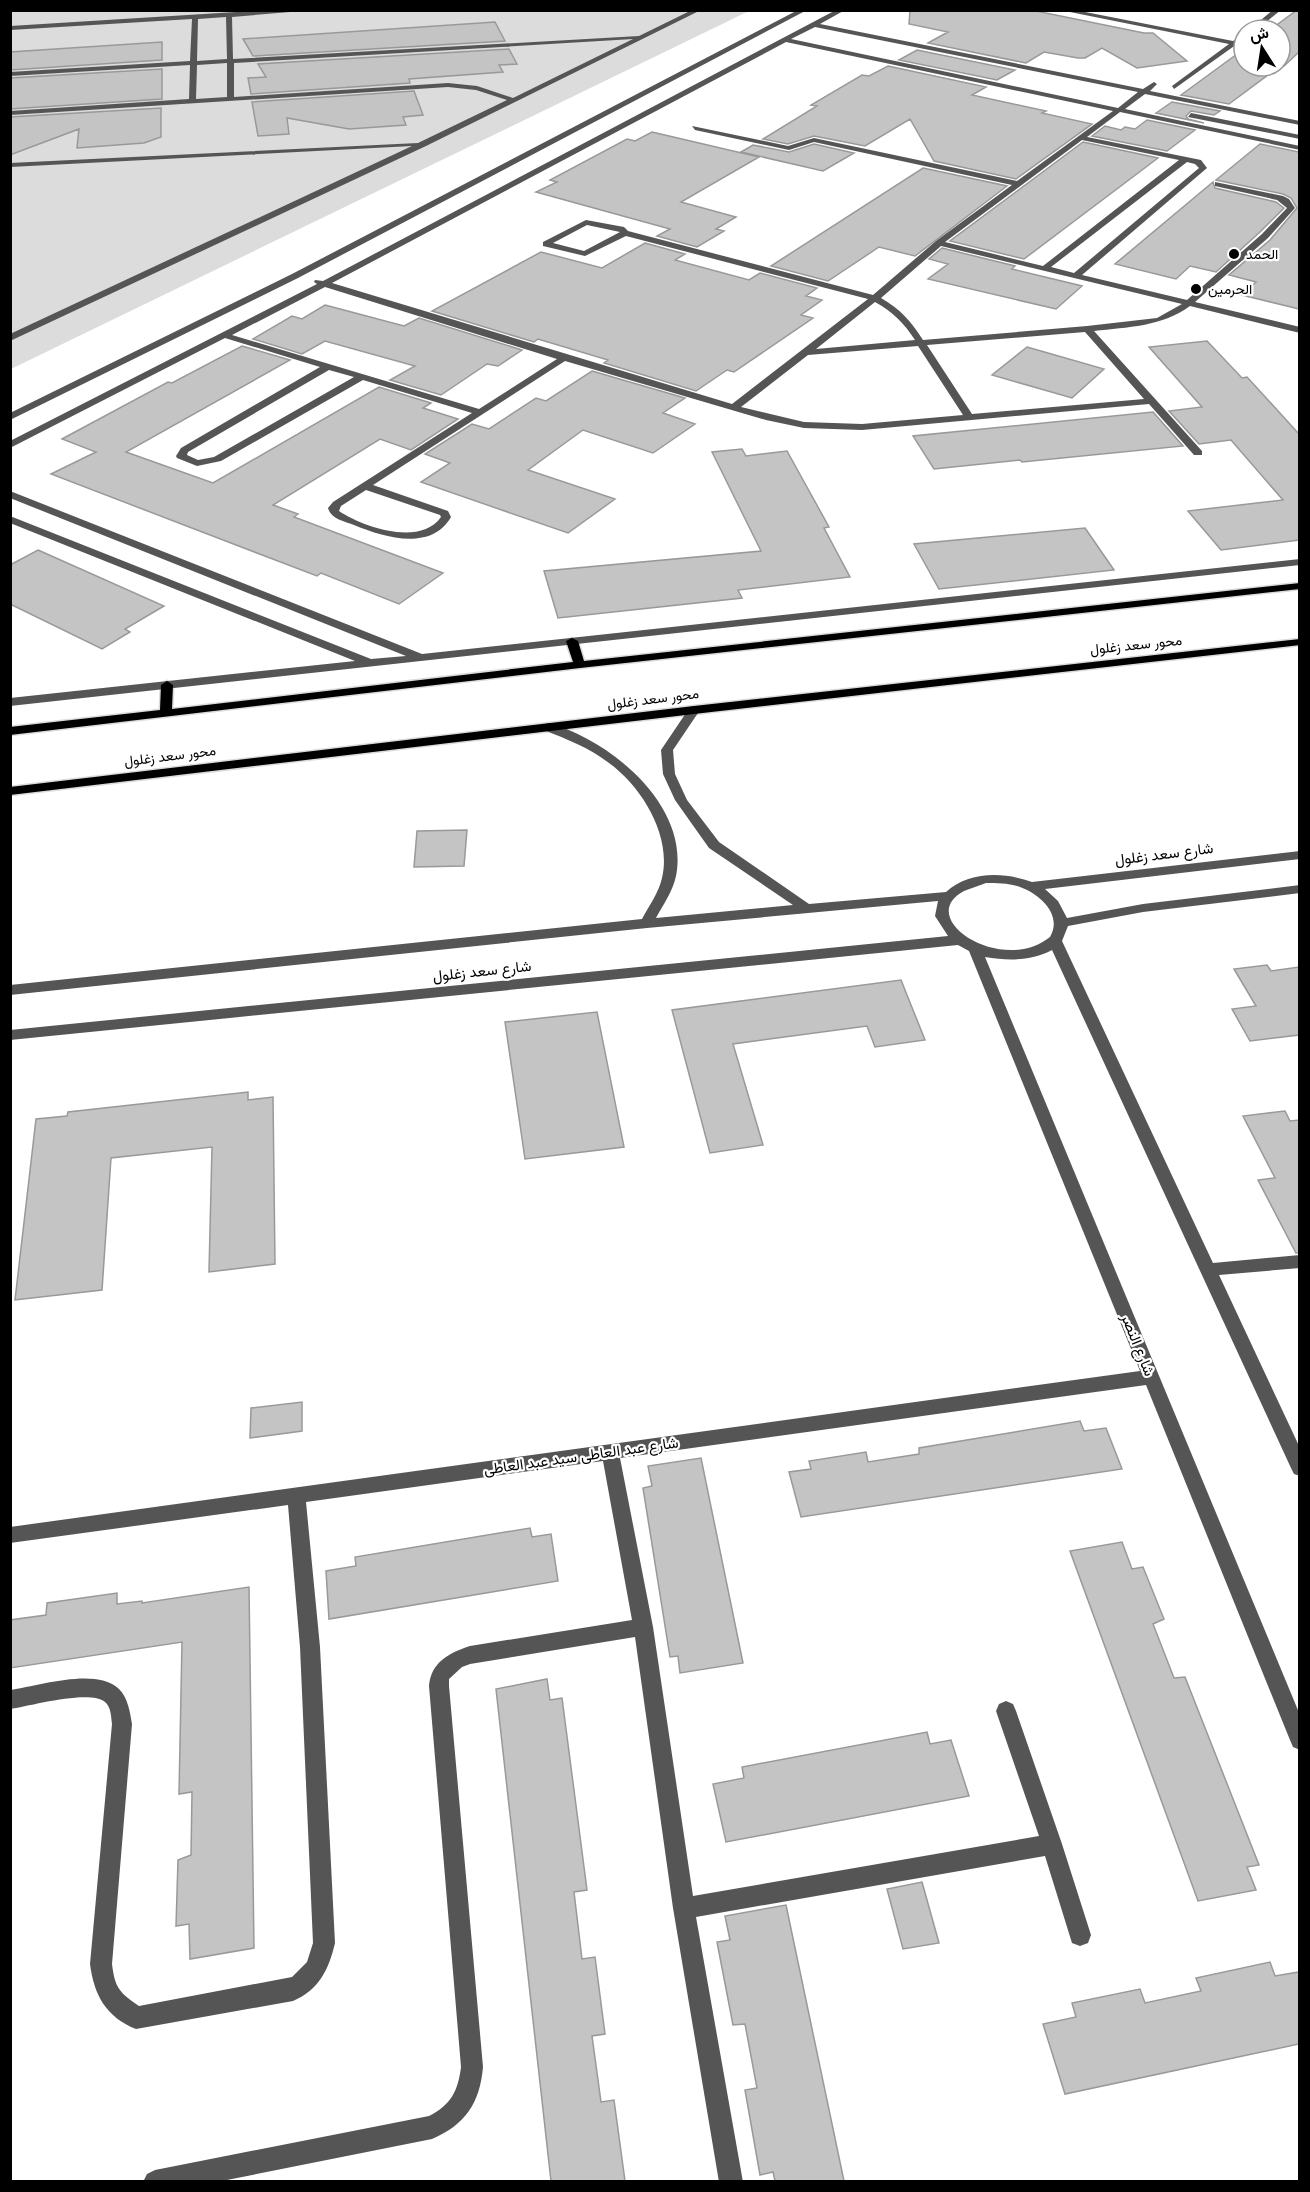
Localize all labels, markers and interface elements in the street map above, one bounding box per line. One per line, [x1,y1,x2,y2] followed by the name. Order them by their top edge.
[1232,18,1292,78] north arrow
[1247,22,1271,47] text: ش
[1246,245,1278,264] place label: الحمد
[1227,247,1241,261] marker: الحمد
[1208,280,1252,299] place label: الحرمين
[1189,282,1203,296] marker: الحرمين
[1089,631,1183,659] street label: محور سعد زغلول
[606,684,700,714] street label: محور سعد زغلول
[123,741,217,771] street label: محور سعد زغلول
[1114,838,1215,871] street label: شارع سعد زغلول
[432,956,533,987] street label: شارع سعد زغلول
[1115,1310,1160,1380] street label: شارع النصر
[482,1432,680,1481] street label: شارع عبد العاطى سيد عبد العاطى

